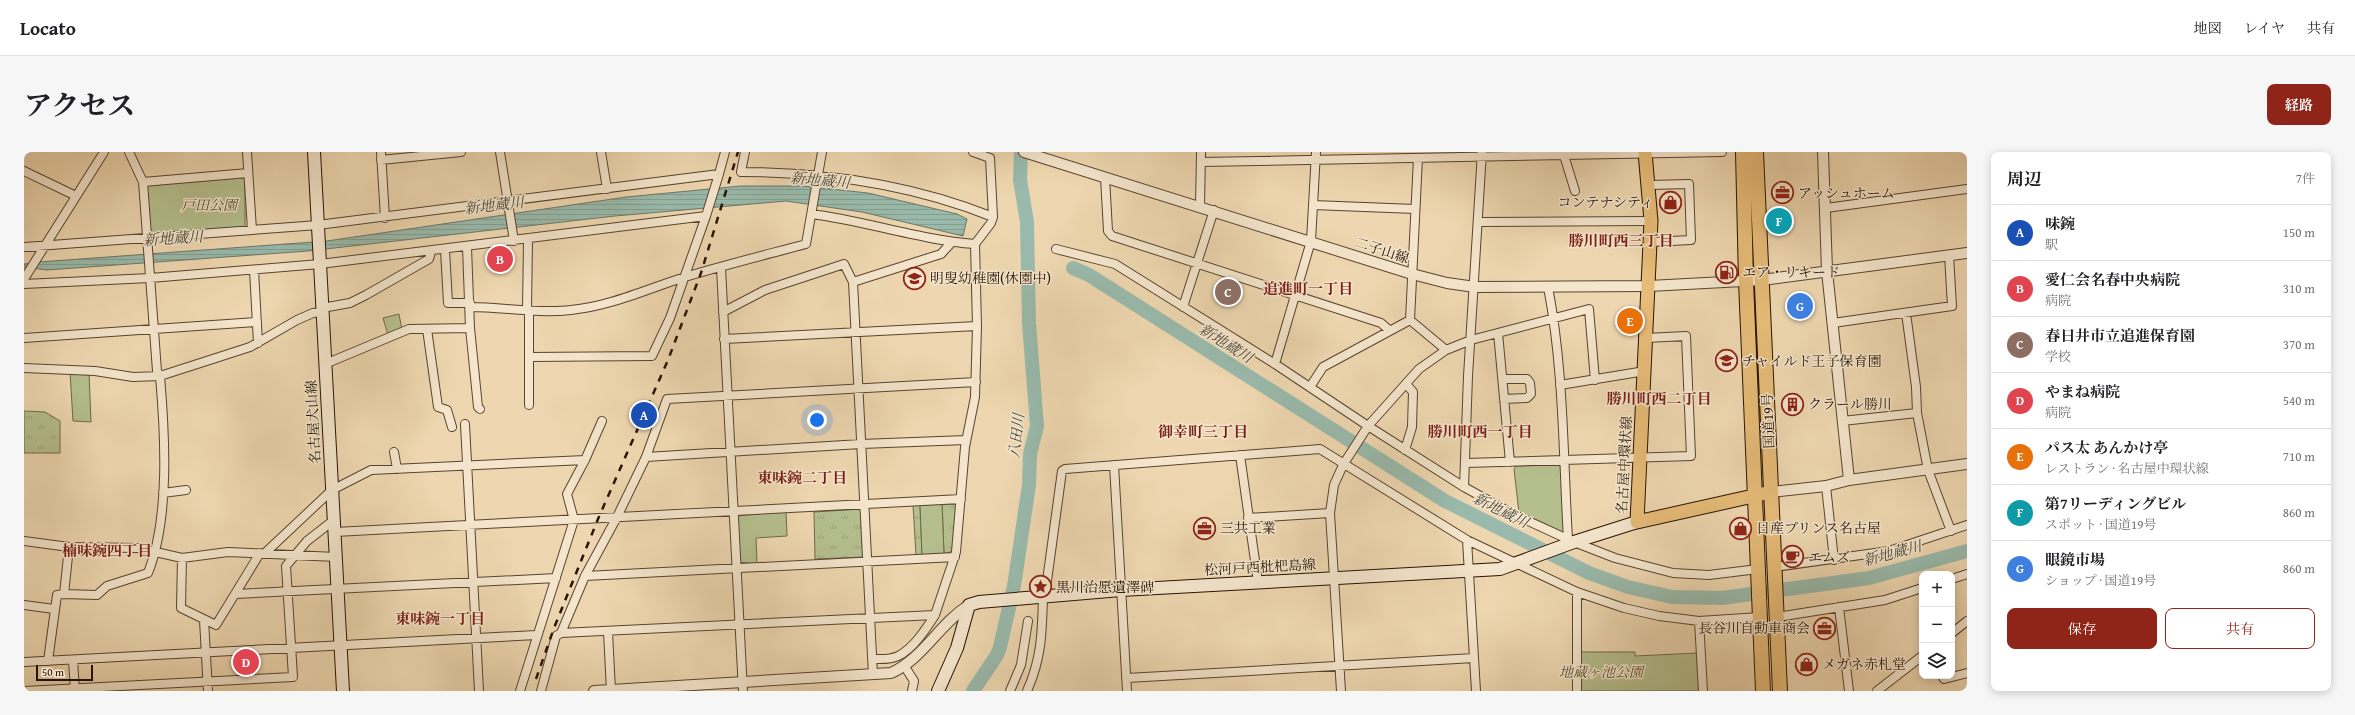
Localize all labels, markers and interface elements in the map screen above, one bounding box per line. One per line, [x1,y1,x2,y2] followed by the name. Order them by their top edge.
[20,14,76,42] text: Locato
[2194,18,2222,38] text: 地図
[2244,18,2285,38] text: レイヤ
[2307,18,2335,38] text: 共有
[24,84,135,125] text: アクセス
[2267,84,2331,125] button: 経路
[2007,166,2041,191] text: 周辺
[789,167,853,193] water label: 新地蔵川
[2296,169,2315,188] text: 7件
[1770,180,1796,206] office icon: アッシュホーム
[1798,183,1895,203] place label: アッシュホーム
[1657,189,1683,215] shop icon: コンテナシティ
[463,191,527,219] water label: 新地蔵川
[1557,192,1654,212] place label: コンテナシティ
[181,195,239,215] park label: 戸田公園
[1766,206,1792,236] pin: F
[2045,213,2075,234] text: 味鋺
[2016,223,2024,242] text: A
[2283,223,2315,242] text: 150 m
[142,225,206,251] water label: 新地蔵川
[1568,230,1674,251] district label: 勝川町西三丁目
[1352,232,1412,268] street label: 二子山線
[2045,235,2058,254] text: 駅
[487,244,513,274] pin: B
[1713,259,1739,285] fuel station icon: エア・リキード
[1742,262,1840,282] place label: エア・リキード
[902,265,928,291] school or university icon: 明叟幼稚園(休園中)
[930,268,1051,288] place label: 明叟幼稚園(休園中)
[2045,269,2180,290] text: 愛仁会名春中央病院
[1215,277,1241,307] pin: C
[1263,278,1353,299] district label: 追進町一丁目
[2016,279,2024,298] text: B
[2283,279,2315,298] text: 310 m
[1787,291,1813,321] pin: G
[2045,291,2071,310] text: 病院
[1617,306,1643,336] pin: E
[1195,318,1259,369] water label: 新地蔵川
[2045,325,2195,346] text: 春日井市立追進保育園
[2016,335,2024,354] text: C
[2283,335,2315,354] text: 370 m
[2045,347,2071,366] text: 学校
[1713,348,1739,374] school or university icon: チャイルド王子保育園
[1742,351,1882,371] place label: チャイルド王子保育園
[301,380,325,464] street label: 名古屋犬山線
[2045,381,2120,402] text: やまね病院
[1606,388,1712,409] district label: 勝川町西二丁目
[1780,391,1806,417] building icon: クラール勝川
[2016,391,2024,410] text: D
[2283,391,2315,410] text: 540 m
[1757,393,1779,449] street label: 国道19号
[1808,394,1892,414] place label: クラール勝川
[631,400,657,430] pin: A
[2045,403,2071,422] text: 病院
[807,410,827,430] your location
[1003,411,1029,459] water label: 八田川
[1611,416,1637,514] street label: 名古屋中環状線
[1158,421,1248,442] district label: 御幸町三丁目
[1427,421,1533,442] district label: 勝川町西一丁目
[2045,437,2168,458] text: パス太 あんかけ亭
[2017,447,2023,466] text: E
[2283,447,2315,466] text: 710 m
[2045,459,2209,478] text: レストラン · 名古屋中環状線
[757,467,847,488] district label: 東味鋺二丁目
[1469,487,1534,533] water label: 新地蔵川
[2045,493,2186,514] text: 第7リーディングビル
[2017,503,2023,522] text: F
[2283,503,2315,522] text: 860 m
[1191,515,1217,541] office icon: 三共工業
[1727,515,1753,541] shop icon: 日産プリンス名古屋
[2045,515,2156,534] text: スポット · 国道19号
[1220,518,1276,538] place label: 三共工業
[1756,518,1881,538] place label: 日産プリンス名古屋
[1860,535,1926,571] water label: 新地蔵川
[62,540,152,561] district label: 楠味鋺四丁目
[1779,544,1805,570] cafe icon: エムズ
[1808,547,1850,567] place label: エムズ
[2045,549,2105,570] text: 眼鏡市場
[1204,554,1316,580] street label: 松河戸西枇杷島線
[2016,559,2024,578] text: G
[2283,559,2315,578] text: 860 m
[1919,571,1955,679] map controls
[1919,571,1955,607] button: +
[2045,571,2156,590] text: ショップ · 国道19号
[1027,574,1053,600] place icon: 黒川治愿遺澤碑
[1056,577,1154,597] place label: 黒川治愿遺澤碑
[1919,607,1955,643] button: −
[395,608,485,629] district label: 東味鋺一丁目
[2007,608,2157,649] button: 保存
[2165,608,2315,649] button: 共有
[1812,615,1838,641] office icon: 長谷川自動車商会
[1698,618,1810,638] place label: 長谷川自動車商会
[1919,643,1955,679] button: layers
[233,647,259,677] pin: D
[1793,651,1819,677] shop icon: メガネ赤札堂
[1822,654,1906,674] place label: メガネ赤札堂
[1559,662,1645,682] park label: 地蔵ヶ池公園
[36,663,93,682] scale bar
[42,664,64,680] text: 50 m

